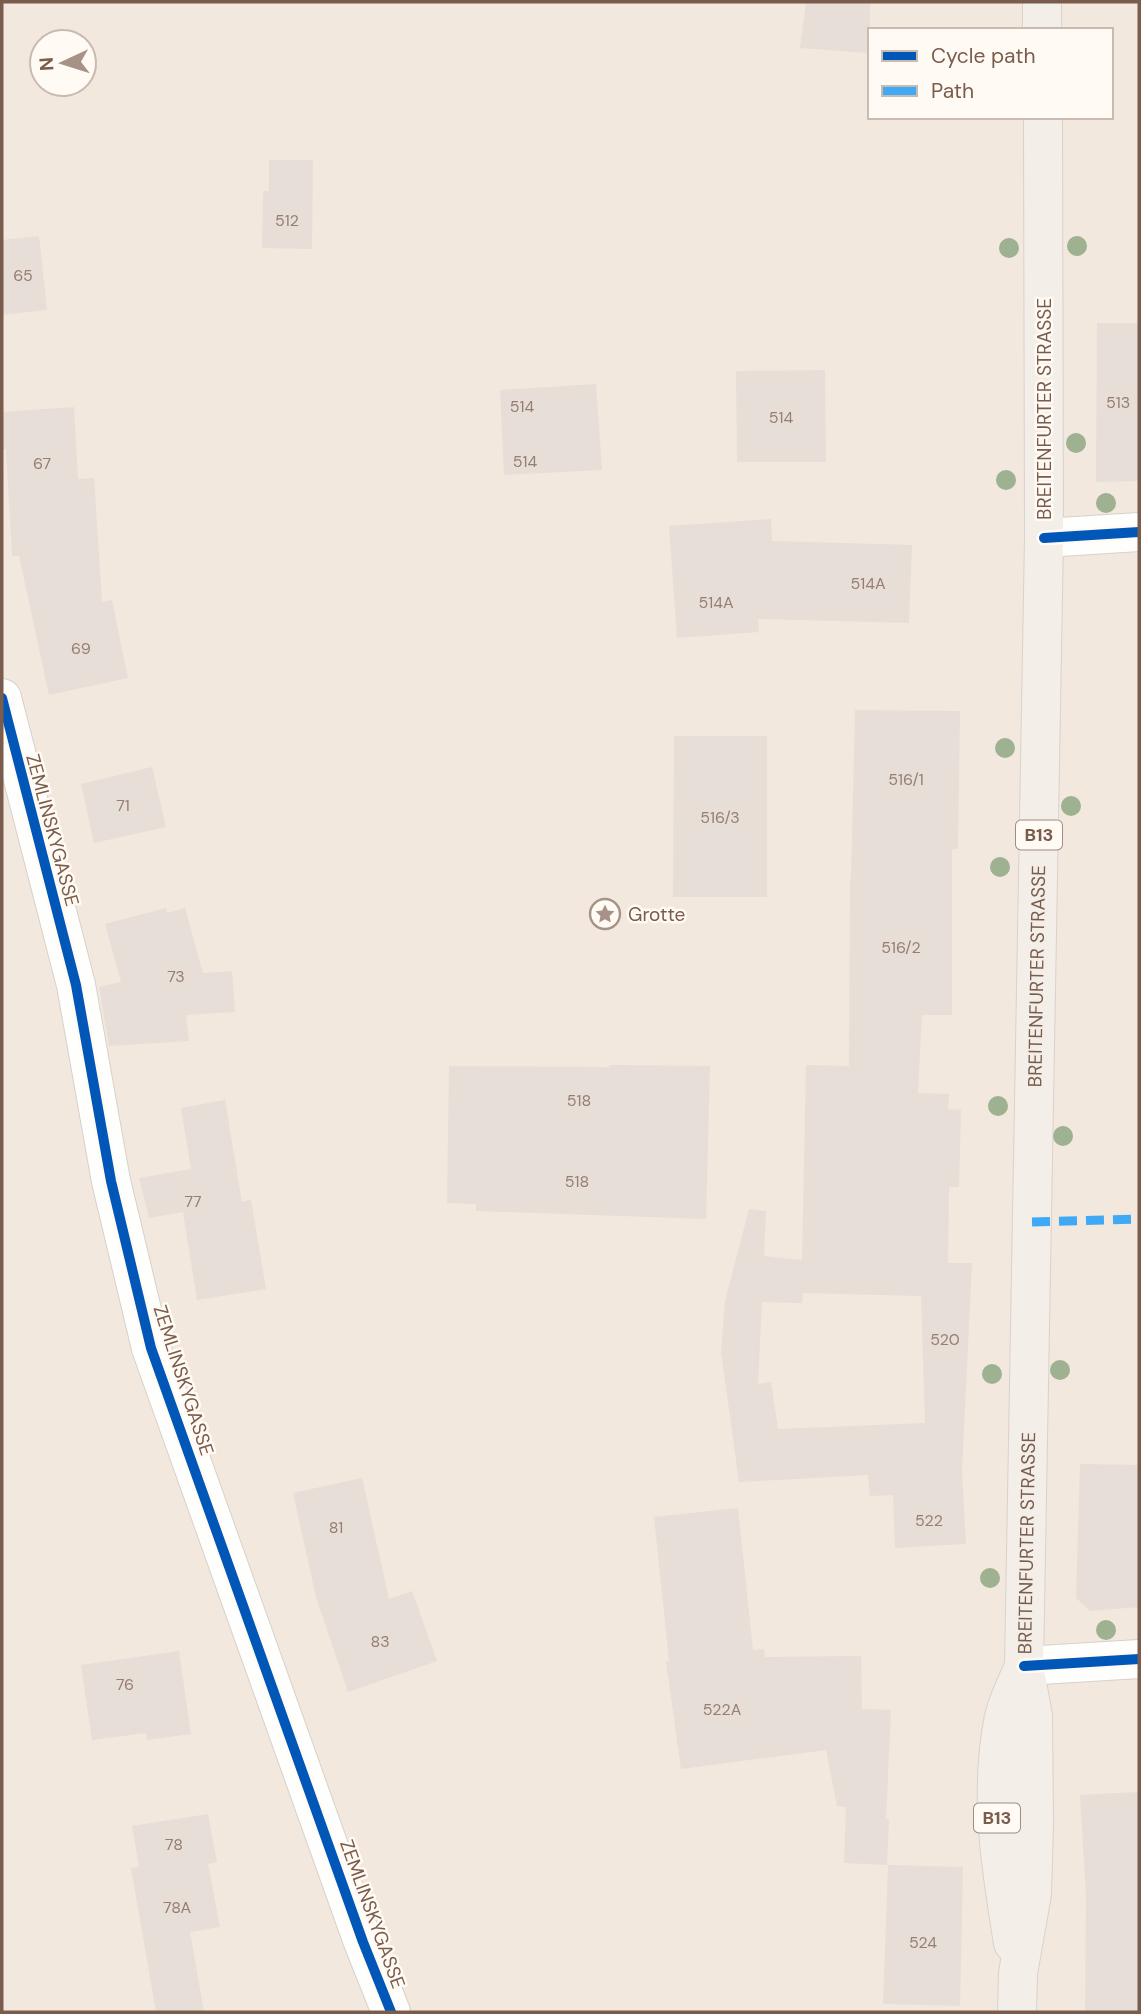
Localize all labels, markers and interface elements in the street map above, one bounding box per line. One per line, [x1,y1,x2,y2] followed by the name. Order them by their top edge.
[28,28,98,98] north arrow
[868,28,1113,119] legend
[931,42,1036,70] text: Cycle path
[34,56,59,72] text: N
[931,77,974,105] text: Path
[275,210,299,231] house number: 512
[13,265,33,286] house number: 65
[1032,298,1057,520] street label: BREITENFURTER STRASSE
[1106,392,1130,413] house number: 513
[510,396,535,417] house number: 514
[769,407,794,428] house number: 514
[513,451,538,472] house number: 514
[33,453,51,474] house number: 67
[850,573,886,594] house number: 514A
[698,592,734,613] house number: 514A
[71,638,91,659] house number: 69
[20,751,85,909] street label: ZEMLINSKYGASSE
[888,769,924,790] house number: 516/1
[116,795,130,816] house number: 71
[700,807,740,828] house number: 516/3
[1016,820,1062,850] road number: B13
[1022,865,1051,1088] street label: BREITENFURTER STRASSE
[588,897,622,931] place icon: Grotte
[628,902,685,927] place label: Grotte
[881,937,921,958] house number: 516/2
[167,966,185,987] house number: 73
[567,1090,591,1111] house number: 518
[565,1171,589,1192] house number: 518
[184,1191,202,1212] house number: 77
[147,1302,220,1458] street label: ZEMLINSKYGASSE
[930,1329,960,1350] house number: 520
[1012,1432,1041,1654] street label: BREITENFURTER STRASSE
[915,1510,943,1531] house number: 522
[329,1517,343,1538] house number: 81
[370,1631,390,1652] house number: 83
[116,1674,134,1695] house number: 76
[703,1699,742,1720] house number: 522A
[974,1804,1020,1832] road number: B13
[165,1834,183,1855] house number: 78
[334,1836,411,1992] street label: ZEMLINSKYGASSE
[163,1897,191,1918] house number: 78A
[909,1932,937,1953] house number: 524

